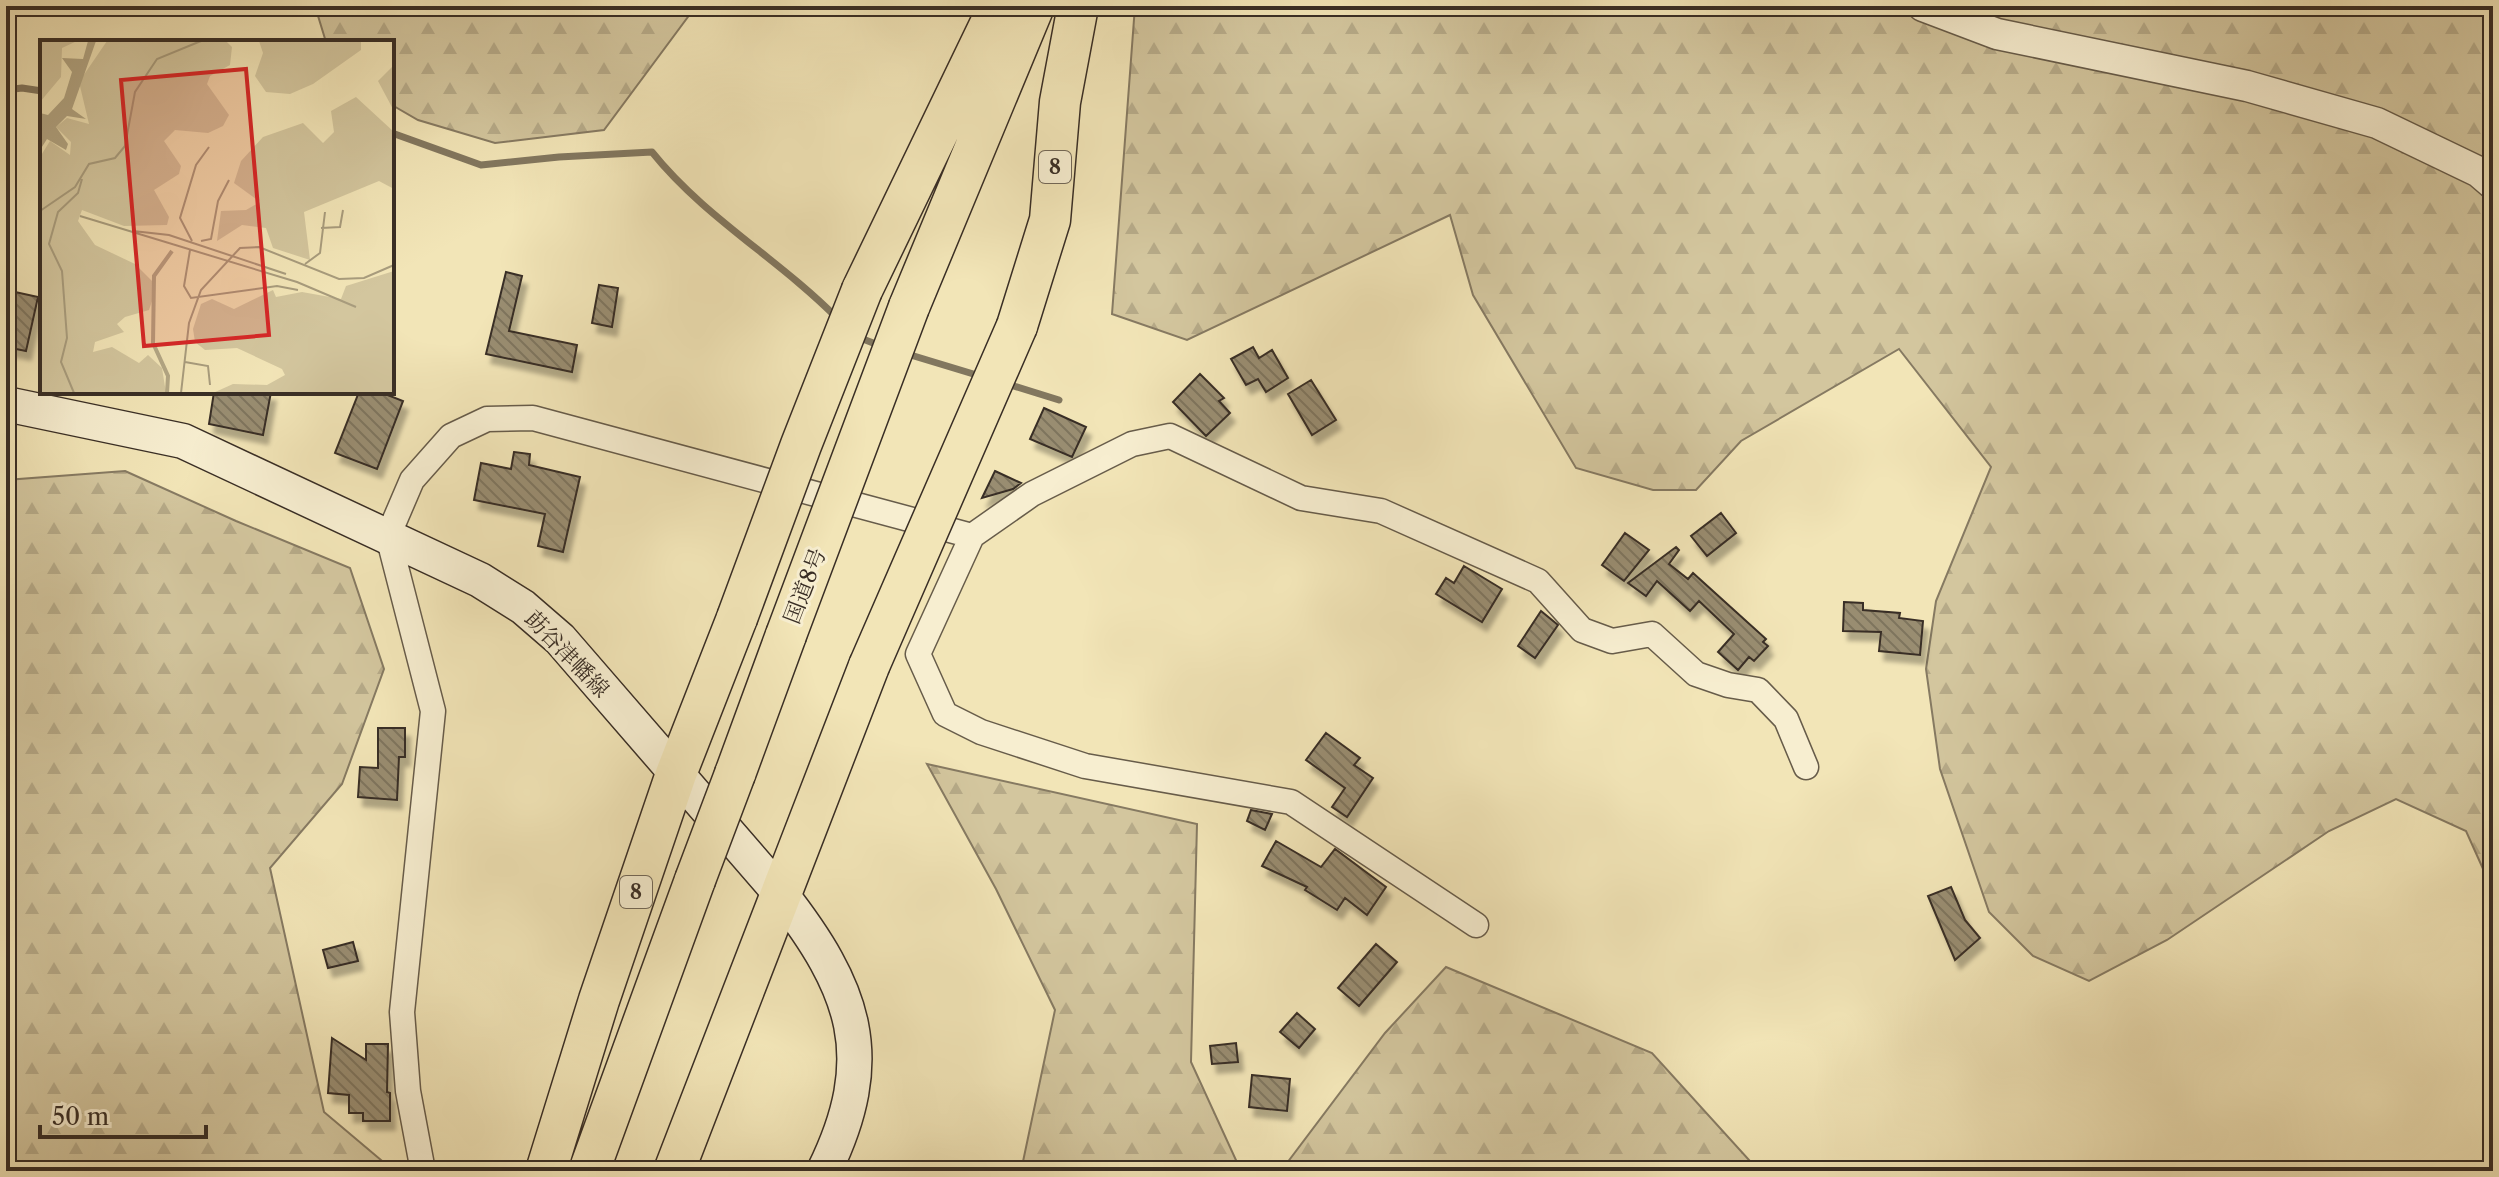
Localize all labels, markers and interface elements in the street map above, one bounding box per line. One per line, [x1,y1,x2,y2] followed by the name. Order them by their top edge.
[40,40,394,394] inset map
[1039,151,1071,183] road number: 8
[778,544,832,628] street label: 国道8号
[519,605,615,703] street label: 莇谷津幡線
[620,876,652,908] road number: 8
[40,1089,206,1139] scale bar
[52,1102,109,1131] text: 50 m

